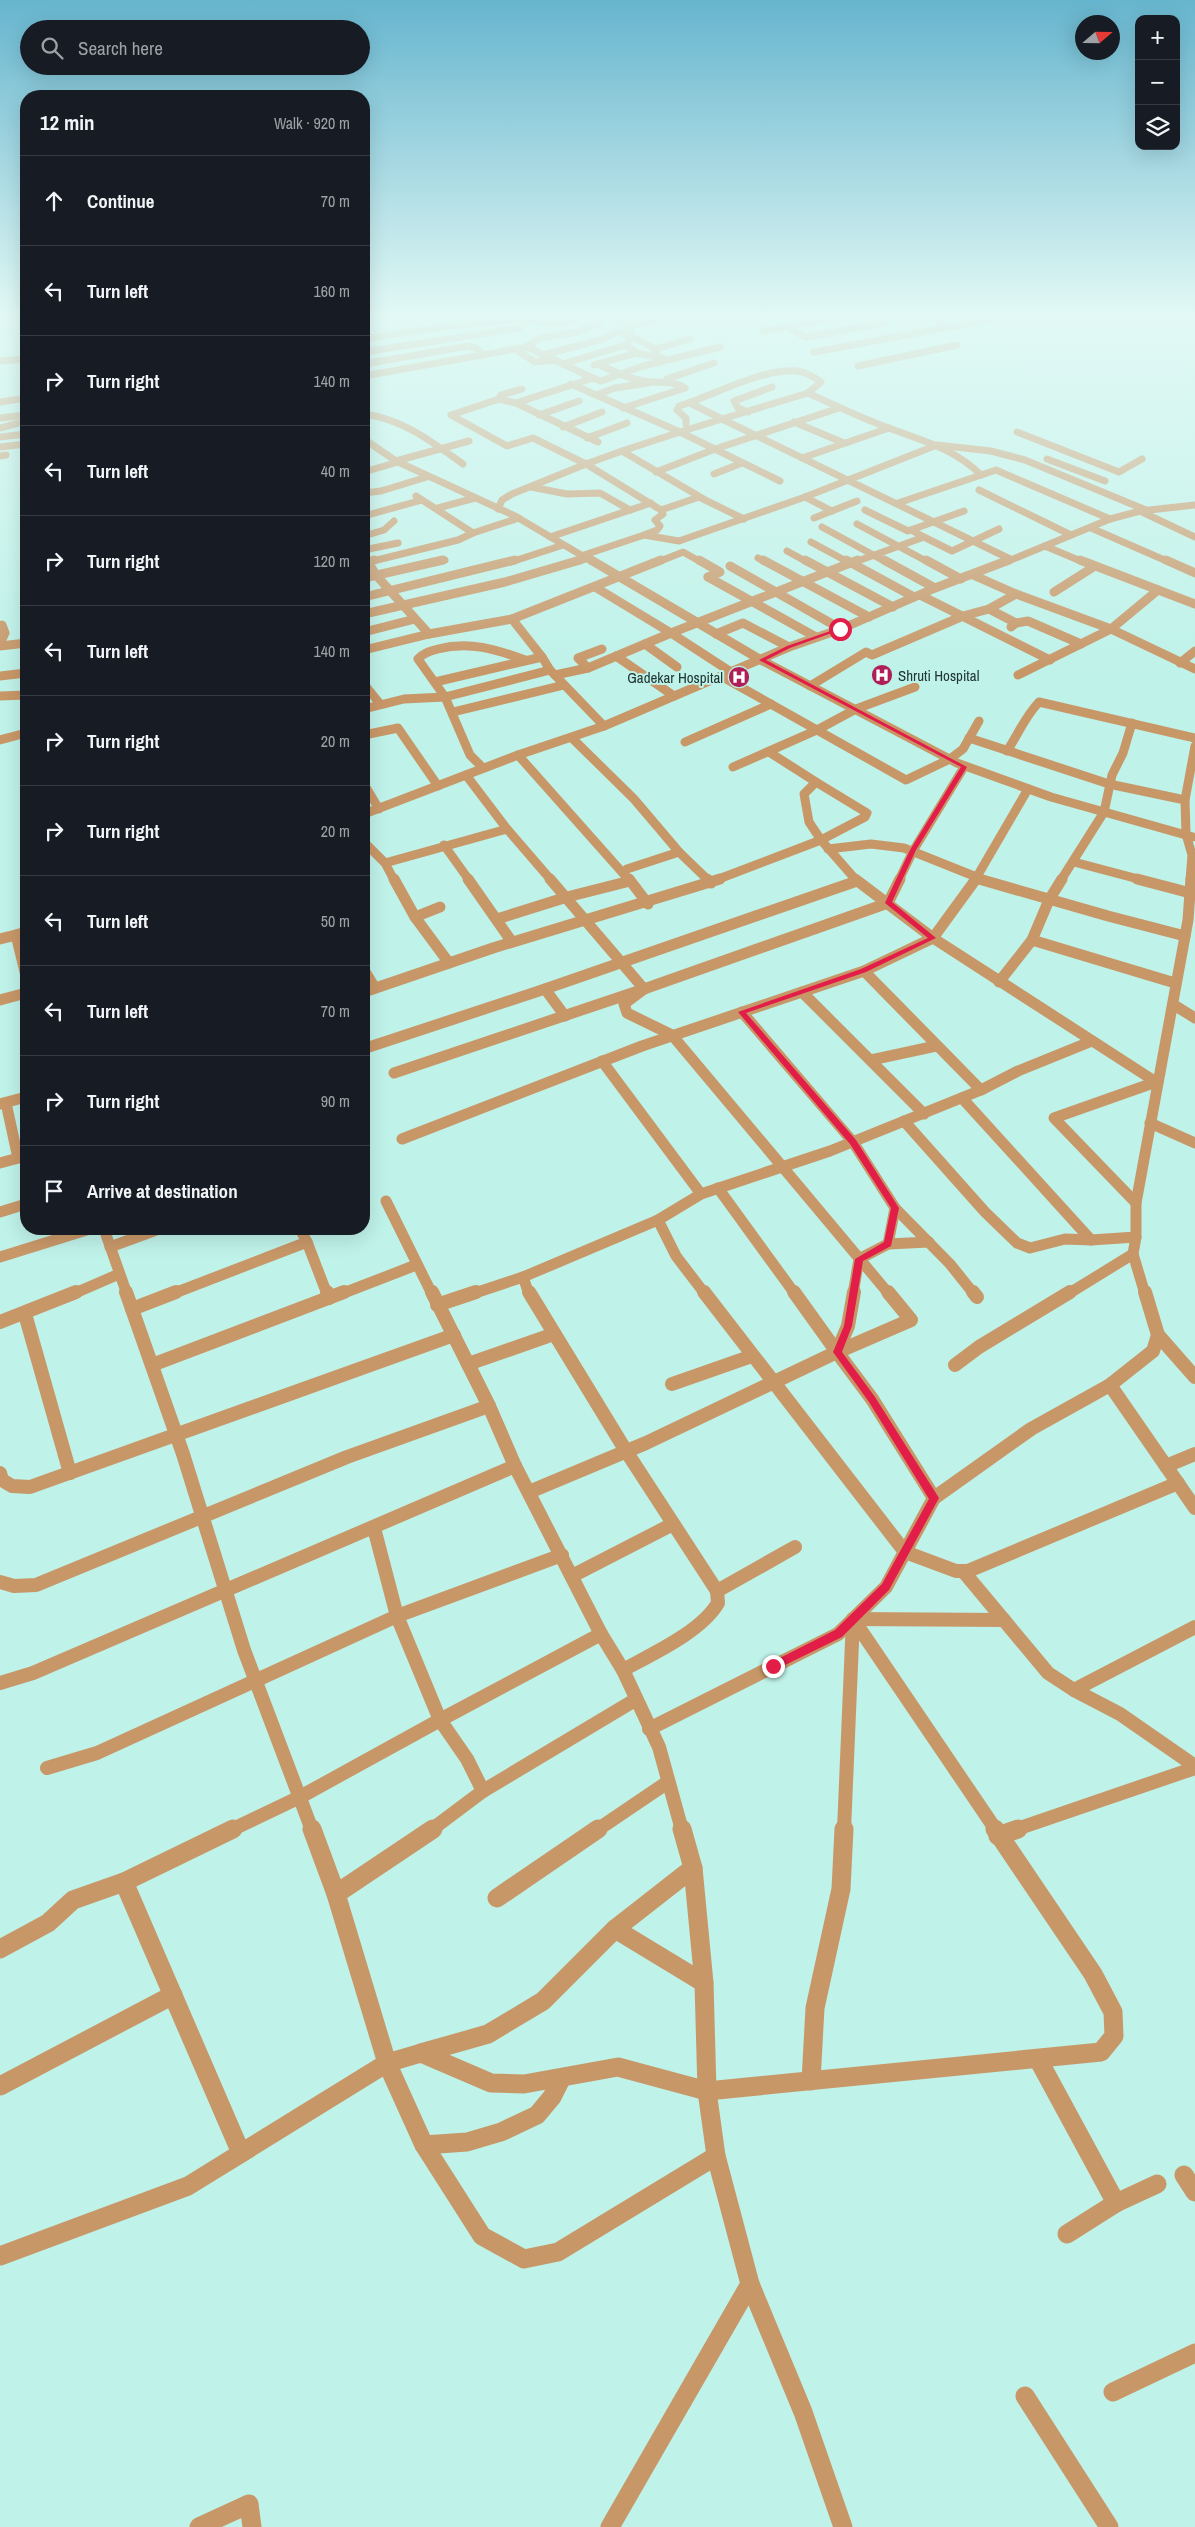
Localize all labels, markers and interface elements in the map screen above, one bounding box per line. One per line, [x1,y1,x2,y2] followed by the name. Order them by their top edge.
[1075,15,1120,60] north arrow
[1135,15,1180,150] map controls
[1135,15,1180,60] button: +
[20,20,370,75] search box
[38,34,66,62] icon: search
[78,35,163,61] text: Search here
[1135,60,1180,105] button: −
[1135,105,1180,150] button: layers
[40,108,95,137] text: 12 min
[274,112,350,134] text: Walk · 920 m
[40,187,68,215] icon: ahead
[87,188,155,214] text: Continue
[321,190,350,212] text: 70 m
[40,277,68,305] icon: left
[87,278,148,304] text: Turn left
[314,280,350,302] text: 160 m
[40,367,68,395] icon: right
[87,368,159,394] text: Turn right
[314,370,350,392] text: 140 m
[40,457,68,485] icon: left
[87,458,148,484] text: Turn left
[321,460,350,482] text: 40 m
[40,547,68,575] icon: right
[87,548,159,574] text: Turn right
[314,550,350,572] text: 120 m
[829,618,852,641] route start
[40,637,68,665] icon: left
[87,638,148,664] text: Turn left
[314,640,350,662] text: 140 m
[870,663,894,687] hospital icon: Shruti Hospital
[727,665,751,689] hospital icon: Gadekar Hospital
[898,665,979,686] place label: Shruti Hospital
[627,667,723,688] place label: Gadekar Hospital
[40,727,68,755] icon: right
[87,728,159,754] text: Turn right
[321,730,350,752] text: 20 m
[40,817,68,845] icon: right
[87,818,159,844] text: Turn right
[321,820,350,842] text: 20 m
[40,907,68,935] icon: left
[87,908,148,934] text: Turn left
[321,910,350,932] text: 50 m
[40,997,68,1025] icon: left
[87,998,148,1024] text: Turn left
[321,1000,350,1022] text: 70 m
[40,1087,68,1115] icon: right
[87,1088,159,1114] text: Turn right
[321,1090,350,1112] text: 90 m
[40,1177,68,1205] icon: arrive
[87,1178,238,1204] text: Arrive at destination
[762,1655,785,1678] route end

